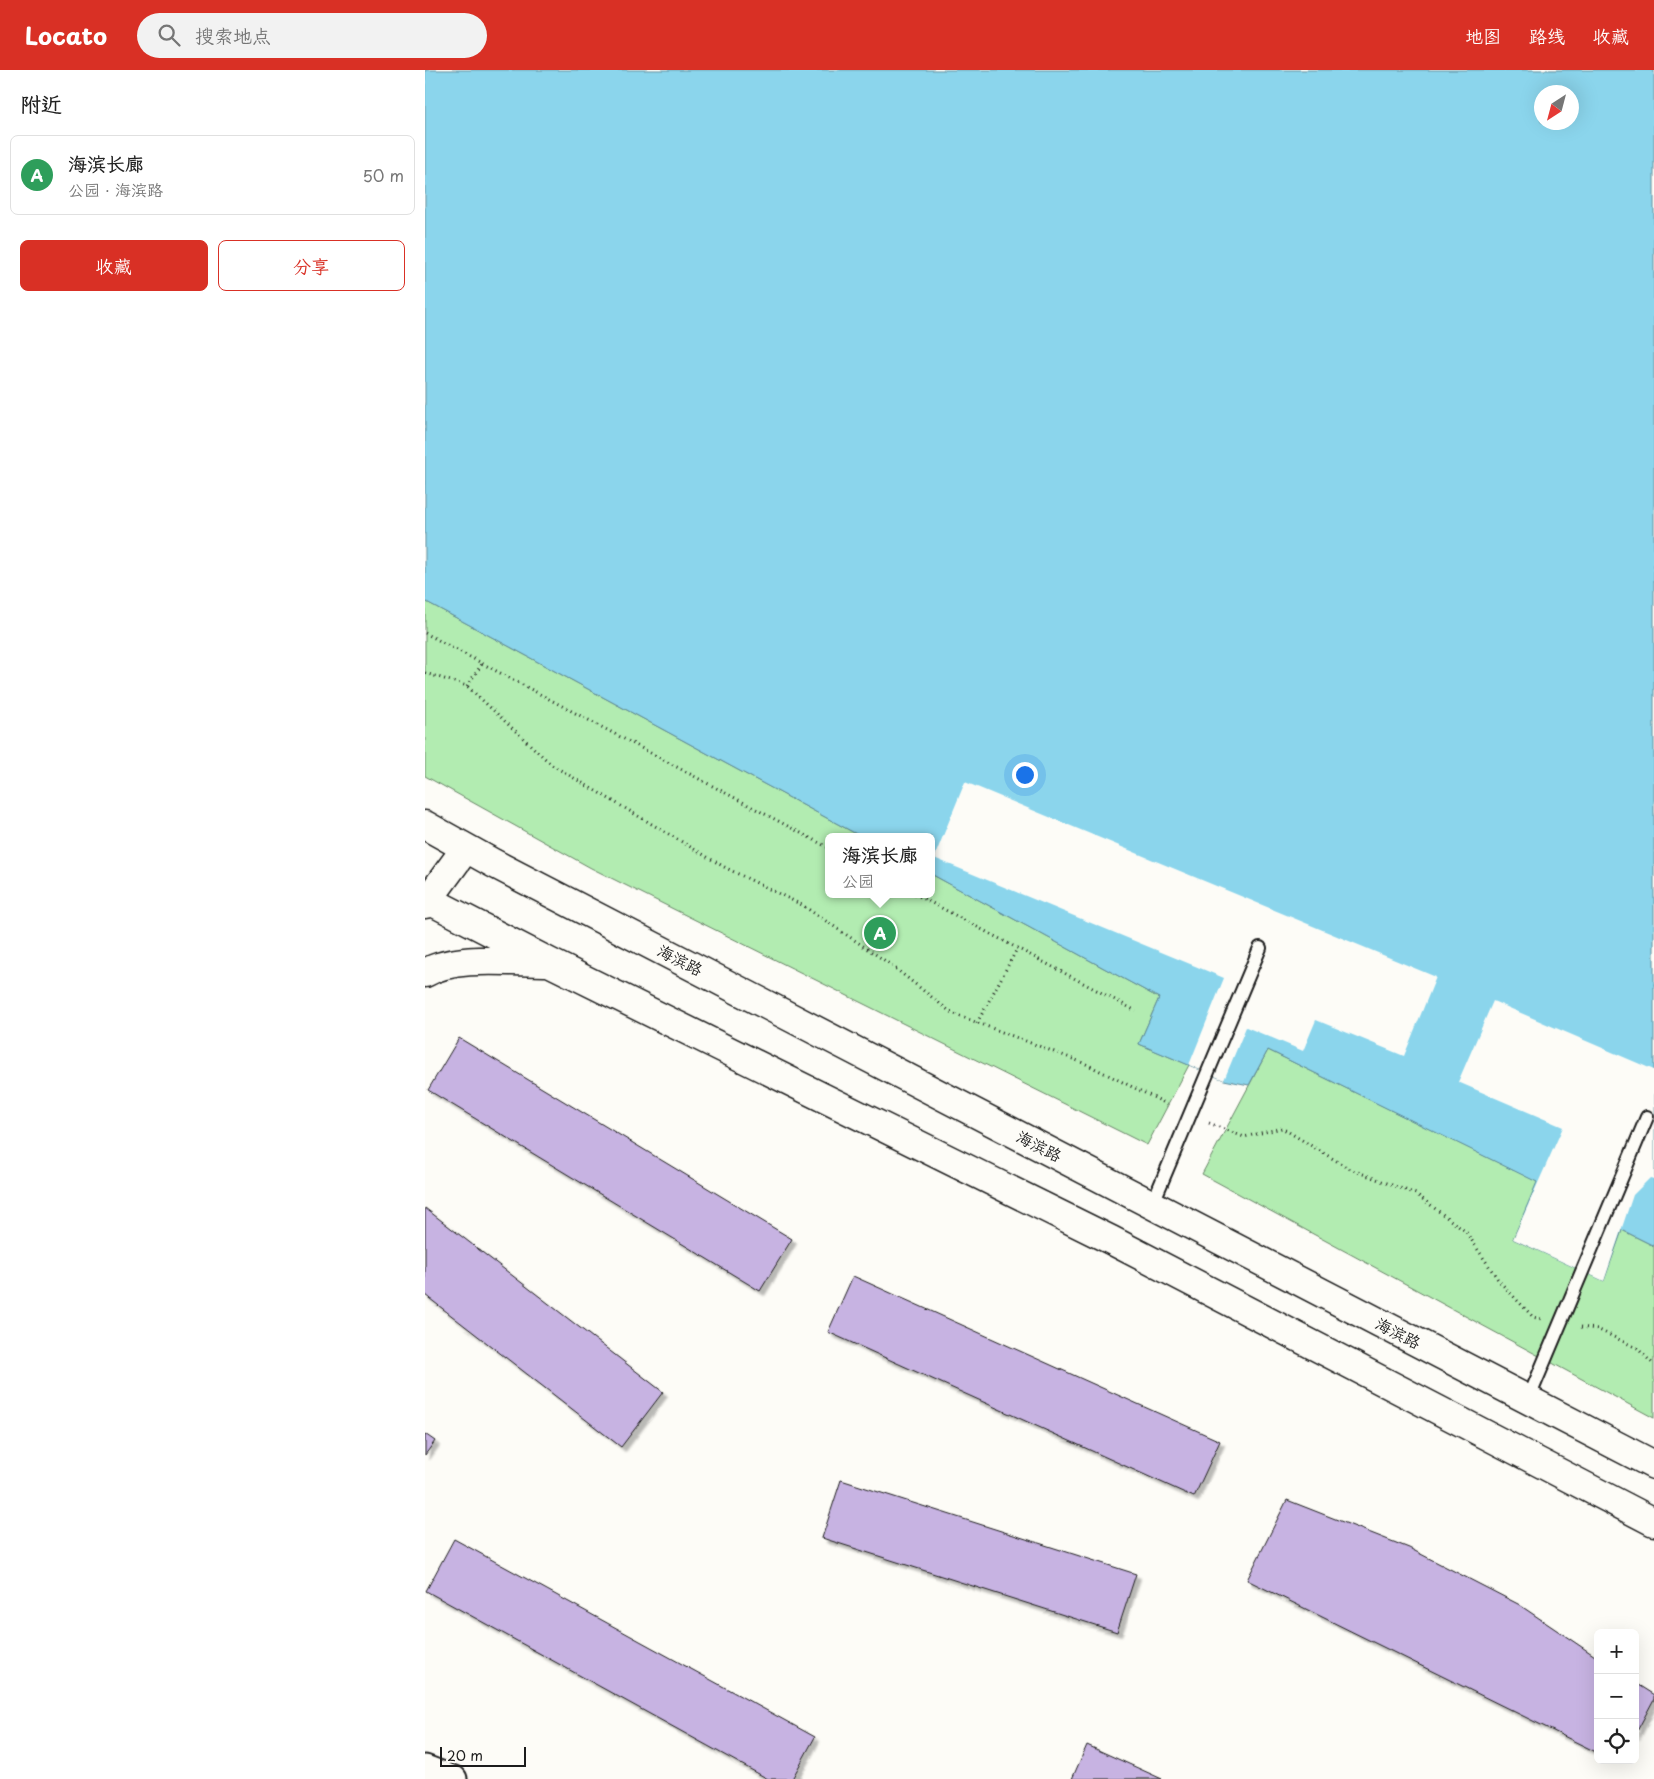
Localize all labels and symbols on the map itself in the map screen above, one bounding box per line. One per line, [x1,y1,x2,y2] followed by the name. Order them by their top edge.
[1534,85,1579,130] north arrow
[1012,762,1038,788] your location
[864,914,896,952] pin: A
[654,938,707,981] street label: 海滨路
[1013,1124,1066,1167] street label: 海滨路
[1372,1311,1425,1354] street label: 海滨路
[440,1744,526,1767] scale bar

